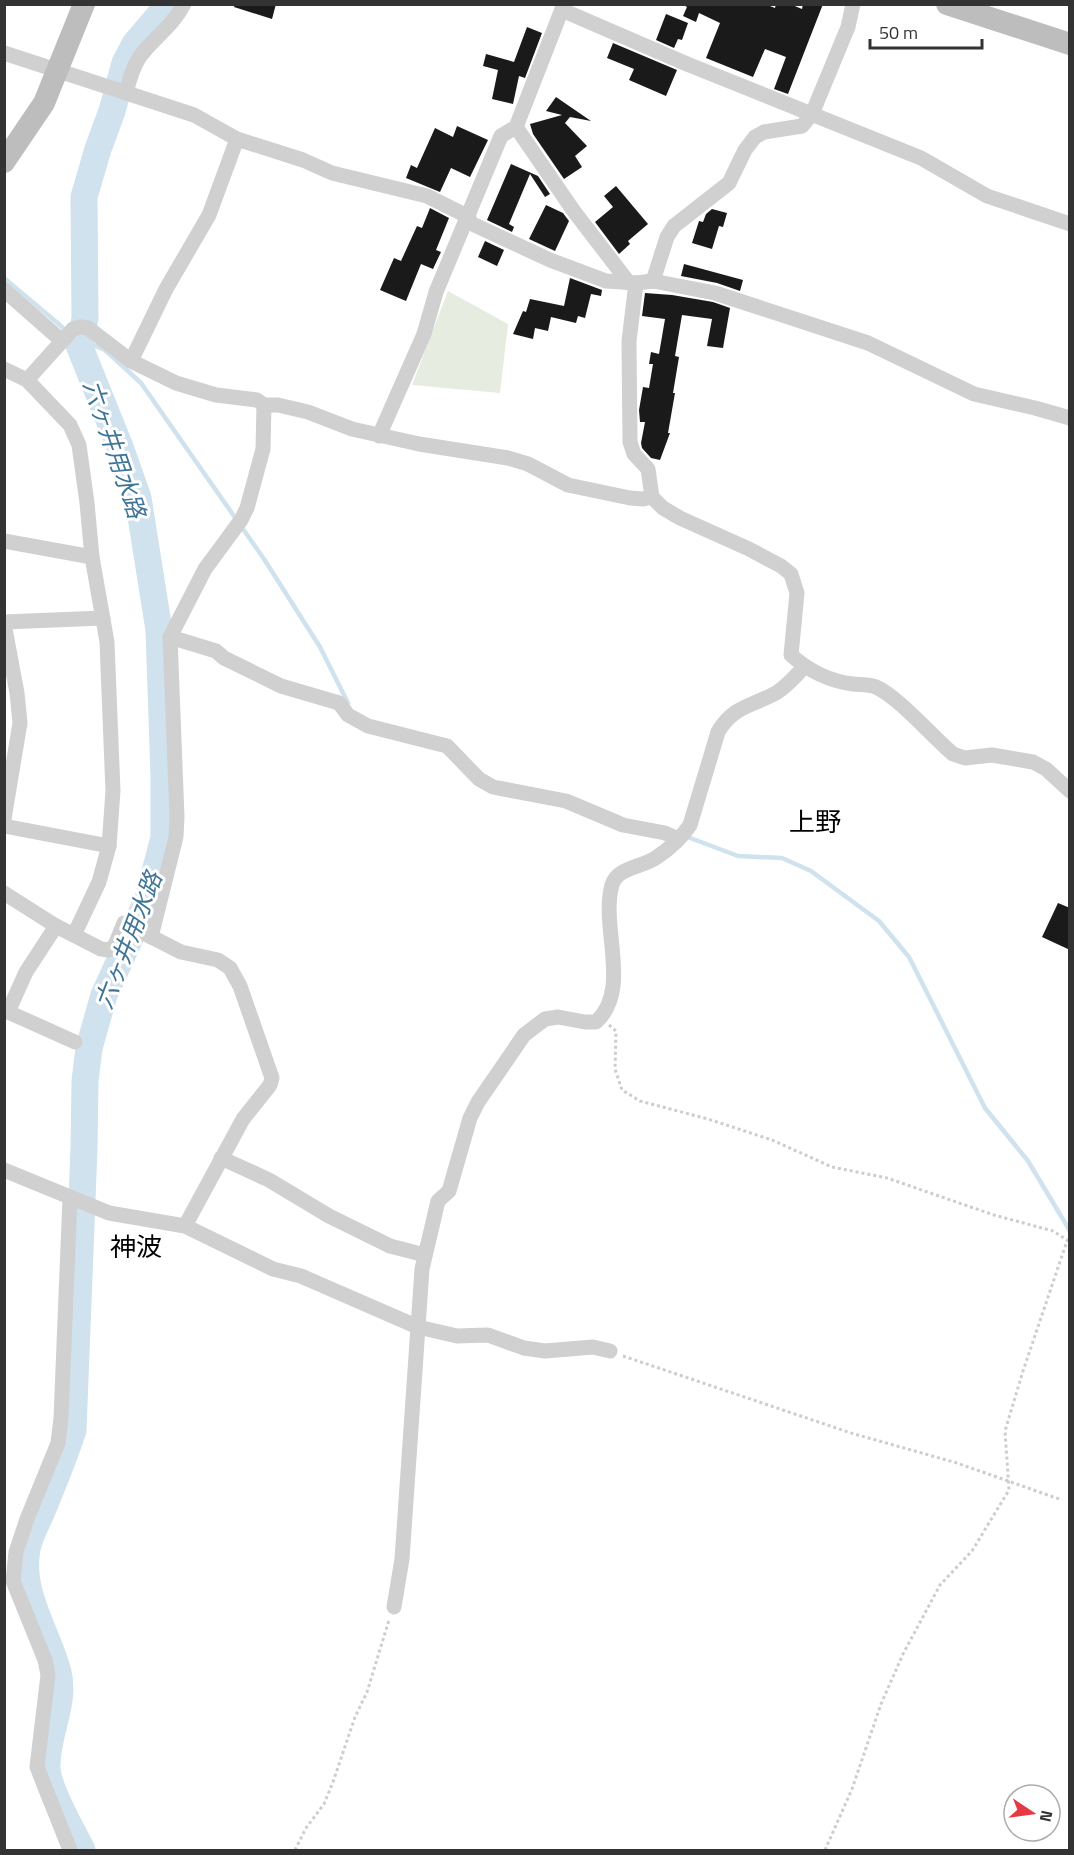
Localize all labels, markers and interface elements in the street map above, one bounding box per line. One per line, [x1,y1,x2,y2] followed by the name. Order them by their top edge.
[870,12,982,50] scale bar
[879,19,918,46] text: 50 m
[75,375,156,525] water label: 六ヶ井用水路
[789,802,841,841] district label: 上野
[85,864,171,1014] water label: 六ヶ井用水路
[110,1227,162,1266] district label: 神波
[1002,1783,1062,1843] north arrow
[1034,1808,1060,1824] text: N

